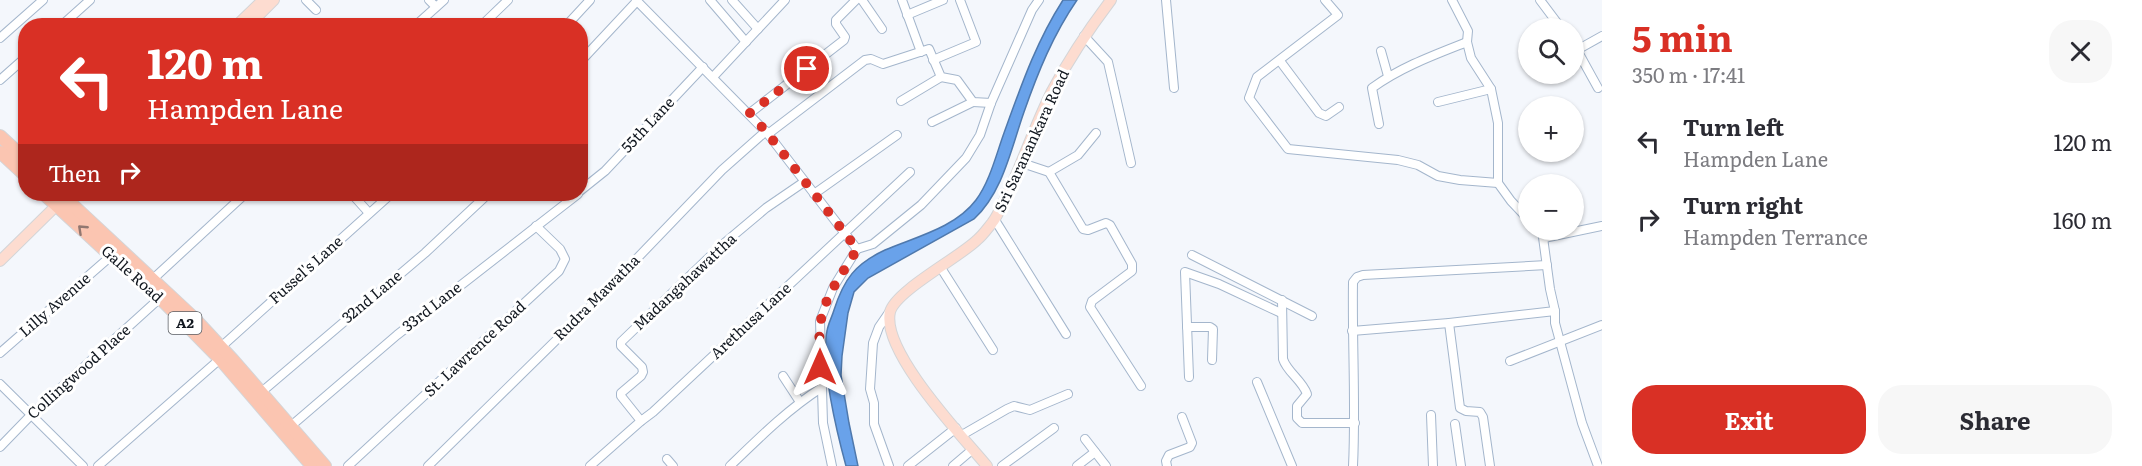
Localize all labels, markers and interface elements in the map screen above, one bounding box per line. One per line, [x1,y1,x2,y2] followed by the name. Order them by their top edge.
[1632,10,1733,63] text: 5 min
[1518,18,1584,240] map controls
[1518,18,1584,84] button: search
[2049,20,2112,83] button: close
[147,30,263,92] text: 120 m
[48,42,126,120] icon: left
[781,43,832,94] pin
[790,52,823,85] icon: arrive
[1632,59,1745,89] text: 350 m · 17:41
[987,65,1074,216] street label: Sri Saranankara Road
[147,87,343,127] text: Hampden Lane
[615,91,679,157] street label: 55th Lane
[1518,96,1584,162] button: +
[1683,110,1784,143] text: Turn left
[1632,125,1665,158] icon: left
[2053,125,2112,158] text: 120 m
[1683,143,1828,173] text: Hampden Lane
[48,156,101,189] text: Then
[113,156,146,189] icon: right
[1518,174,1584,240] button: −
[1683,188,1803,221] text: Turn right
[1632,203,1665,236] icon: right
[2053,203,2112,236] text: 160 m
[1683,221,1868,251] text: Hampden Terrance
[78,225,89,236] one-way arrow
[627,226,742,335] street label: Madangahawattha
[263,229,347,308] street label: Fussel's Lane
[97,239,169,307] street label: Galle Road
[548,248,645,345] street label: Rudra Mawatha
[336,264,406,328] street label: 32nd Lane
[13,266,95,342] street label: Lilly Avenue
[396,275,466,336] street label: 33rd Lane
[704,276,796,364] street label: Arethusa Lane
[418,295,530,401] street label: St. Lawrence Road
[168,312,201,334] road number: A2
[21,318,135,424] street label: Collingwood Place
[788,335,852,399] position arrow
[1632,385,1866,454] button: Exit
[1878,385,2112,454] button: Share

